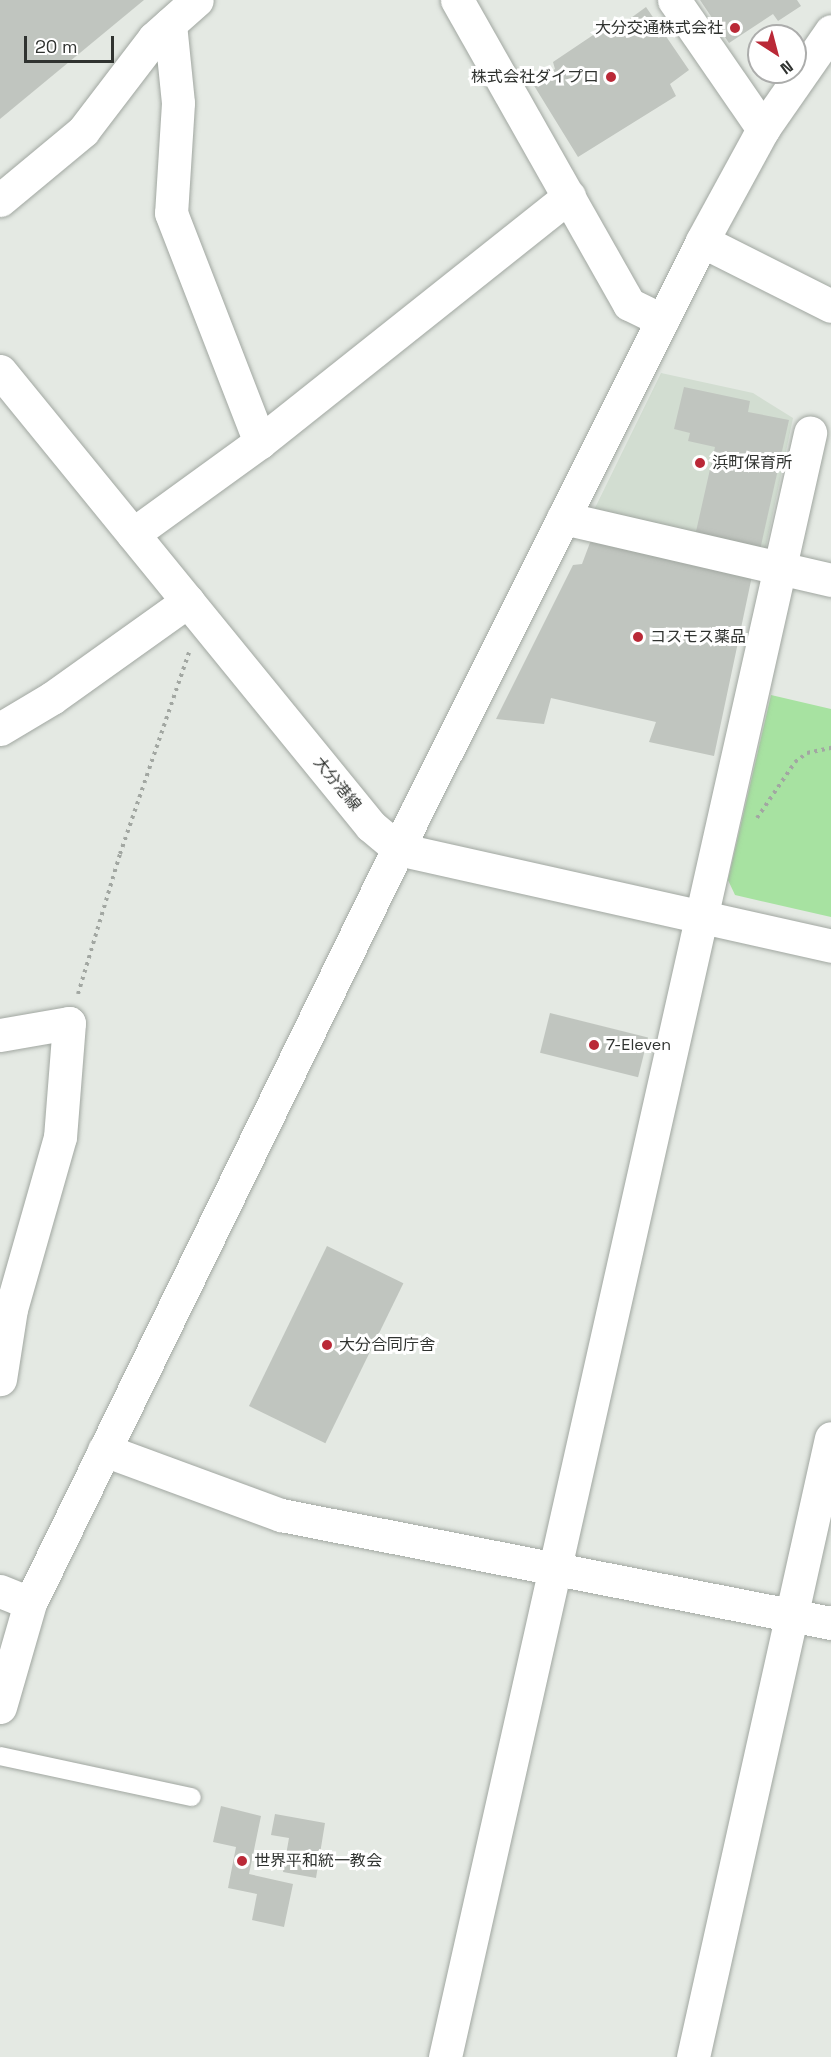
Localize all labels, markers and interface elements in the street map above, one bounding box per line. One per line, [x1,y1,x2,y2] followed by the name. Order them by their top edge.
[595,18,723,38] place label: 大分交通株式会社
[728,21,742,35] marker: 大分交通株式会社
[27,24,117,62] scale bar
[747,24,807,84] north arrow
[35,35,78,58] text: 20 m
[776,56,797,79] text: N
[471,67,599,87] place label: 株式会社ダイプロ
[604,70,618,84] marker: 株式会社ダイプロ
[712,453,792,473] place label: 浜町保育所
[693,456,707,470] marker: 浜町保育所
[650,627,746,647] place label: コスモス薬品
[631,630,645,644] marker: コスモス薬品
[309,753,365,815] street label: 大分港線
[606,1035,671,1055] place label: 7-Eleven
[587,1038,601,1052] marker: 7-Eleven
[339,1335,435,1355] place label: 大分合同庁舎
[320,1338,334,1352] marker: 大分合同庁舎
[254,1851,382,1871] place label: 世界平和統一教会
[235,1854,249,1868] marker: 世界平和統一教会

